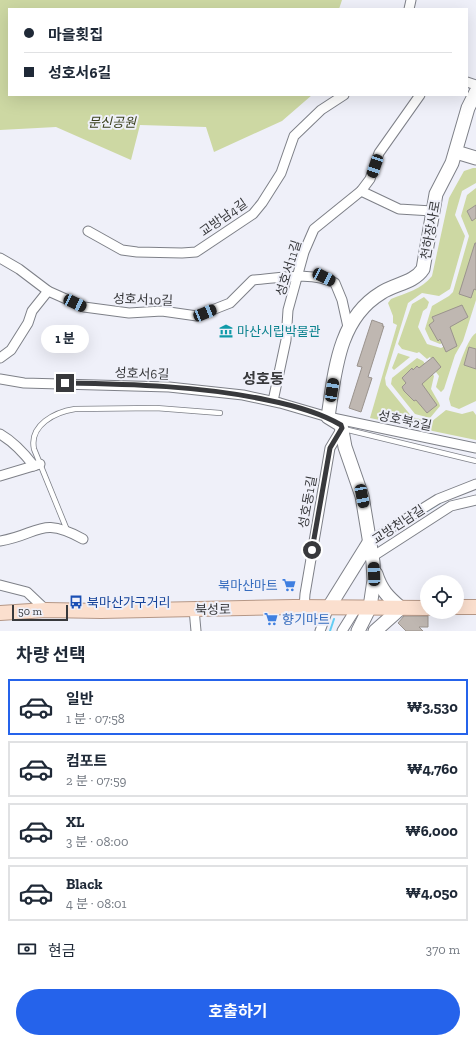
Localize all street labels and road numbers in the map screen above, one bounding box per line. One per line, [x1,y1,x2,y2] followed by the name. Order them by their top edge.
[197,196,250,239] street label: 교방남4길
[418,199,443,261] street label: 천하장사로
[273,238,304,298] street label: 성호서11길
[113,291,173,308] street label: 성호서10길
[114,365,170,382] street label: 성호서6길
[377,407,433,433] street label: 성호북2길
[296,475,319,529] street label: 성호동1길
[369,502,427,547] street label: 교방천남길
[195,602,231,617] street label: 북성로

